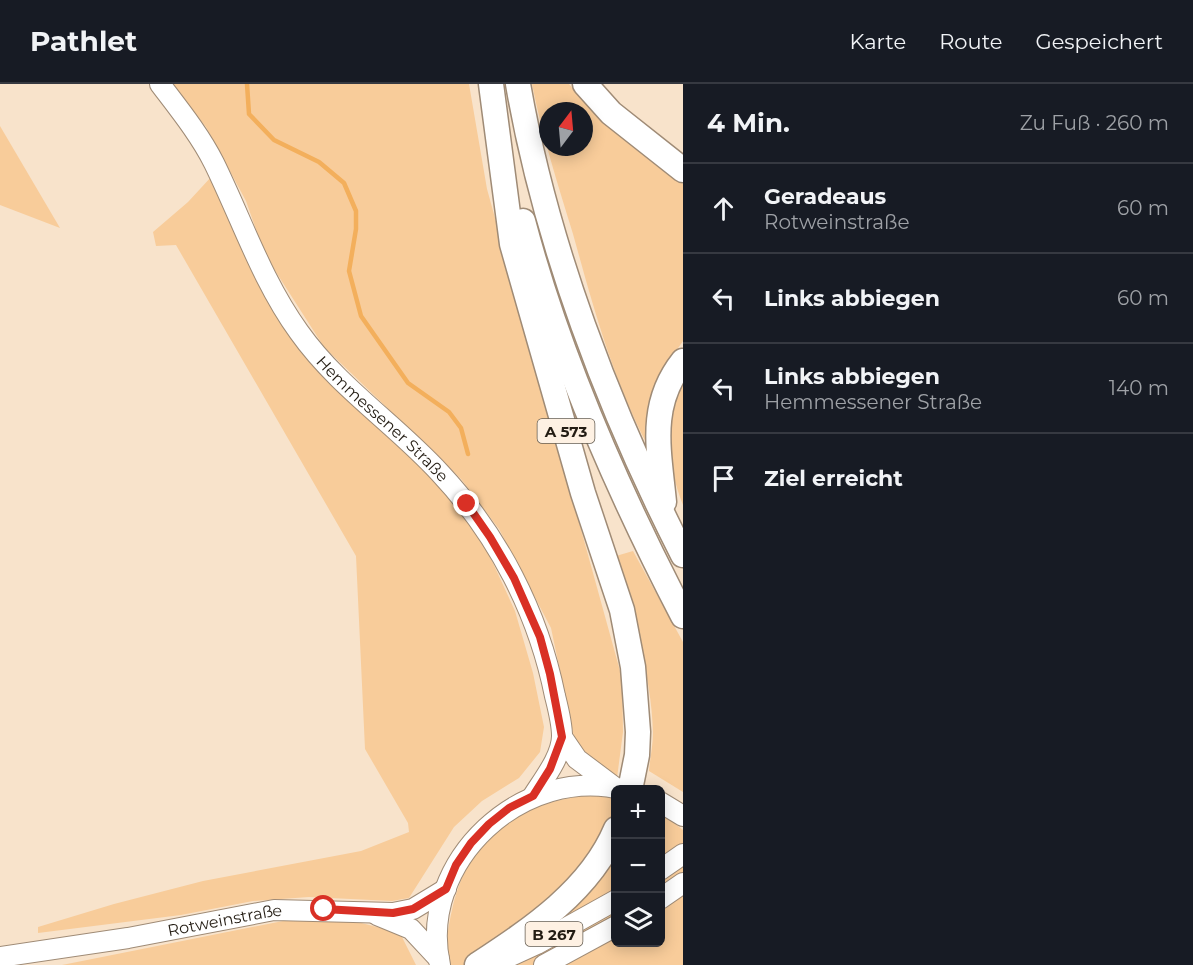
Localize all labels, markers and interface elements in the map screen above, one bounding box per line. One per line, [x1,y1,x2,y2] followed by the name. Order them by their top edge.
[30,24,137,58] text: Pathlet
[850,29,906,54] text: Karte
[939,29,1002,54] text: Route
[1035,29,1163,54] text: Gespeichert
[539,102,593,156] north arrow
[707,107,790,139] text: 4 Min.
[1020,111,1169,135] text: Zu Fuß · 260 m
[764,183,886,210] text: Geradeaus
[707,192,740,225] icon: ahead
[1117,196,1169,220] text: 60 m
[764,210,910,234] text: Rotweinstraße
[707,282,740,315] icon: left
[764,285,940,312] text: Links abbiegen
[1117,286,1169,310] text: 60 m
[313,352,453,486] street label: Hemmessener Straße
[764,363,940,390] text: Links abbiegen
[707,372,740,405] icon: left
[1109,376,1169,400] text: 140 m
[764,390,982,414] text: Hemmessener Straße
[538,419,594,443] road number: A 573
[707,462,740,495] icon: arrive
[764,465,903,492] text: Ziel erreicht
[453,490,479,516] route end
[611,785,665,947] map controls
[611,785,665,839] button: +
[611,839,665,893] button: −
[611,893,665,947] button: layers
[310,895,336,921] route start
[166,900,282,940] street label: Rotweinstraße
[526,922,582,946] road number: B 267

